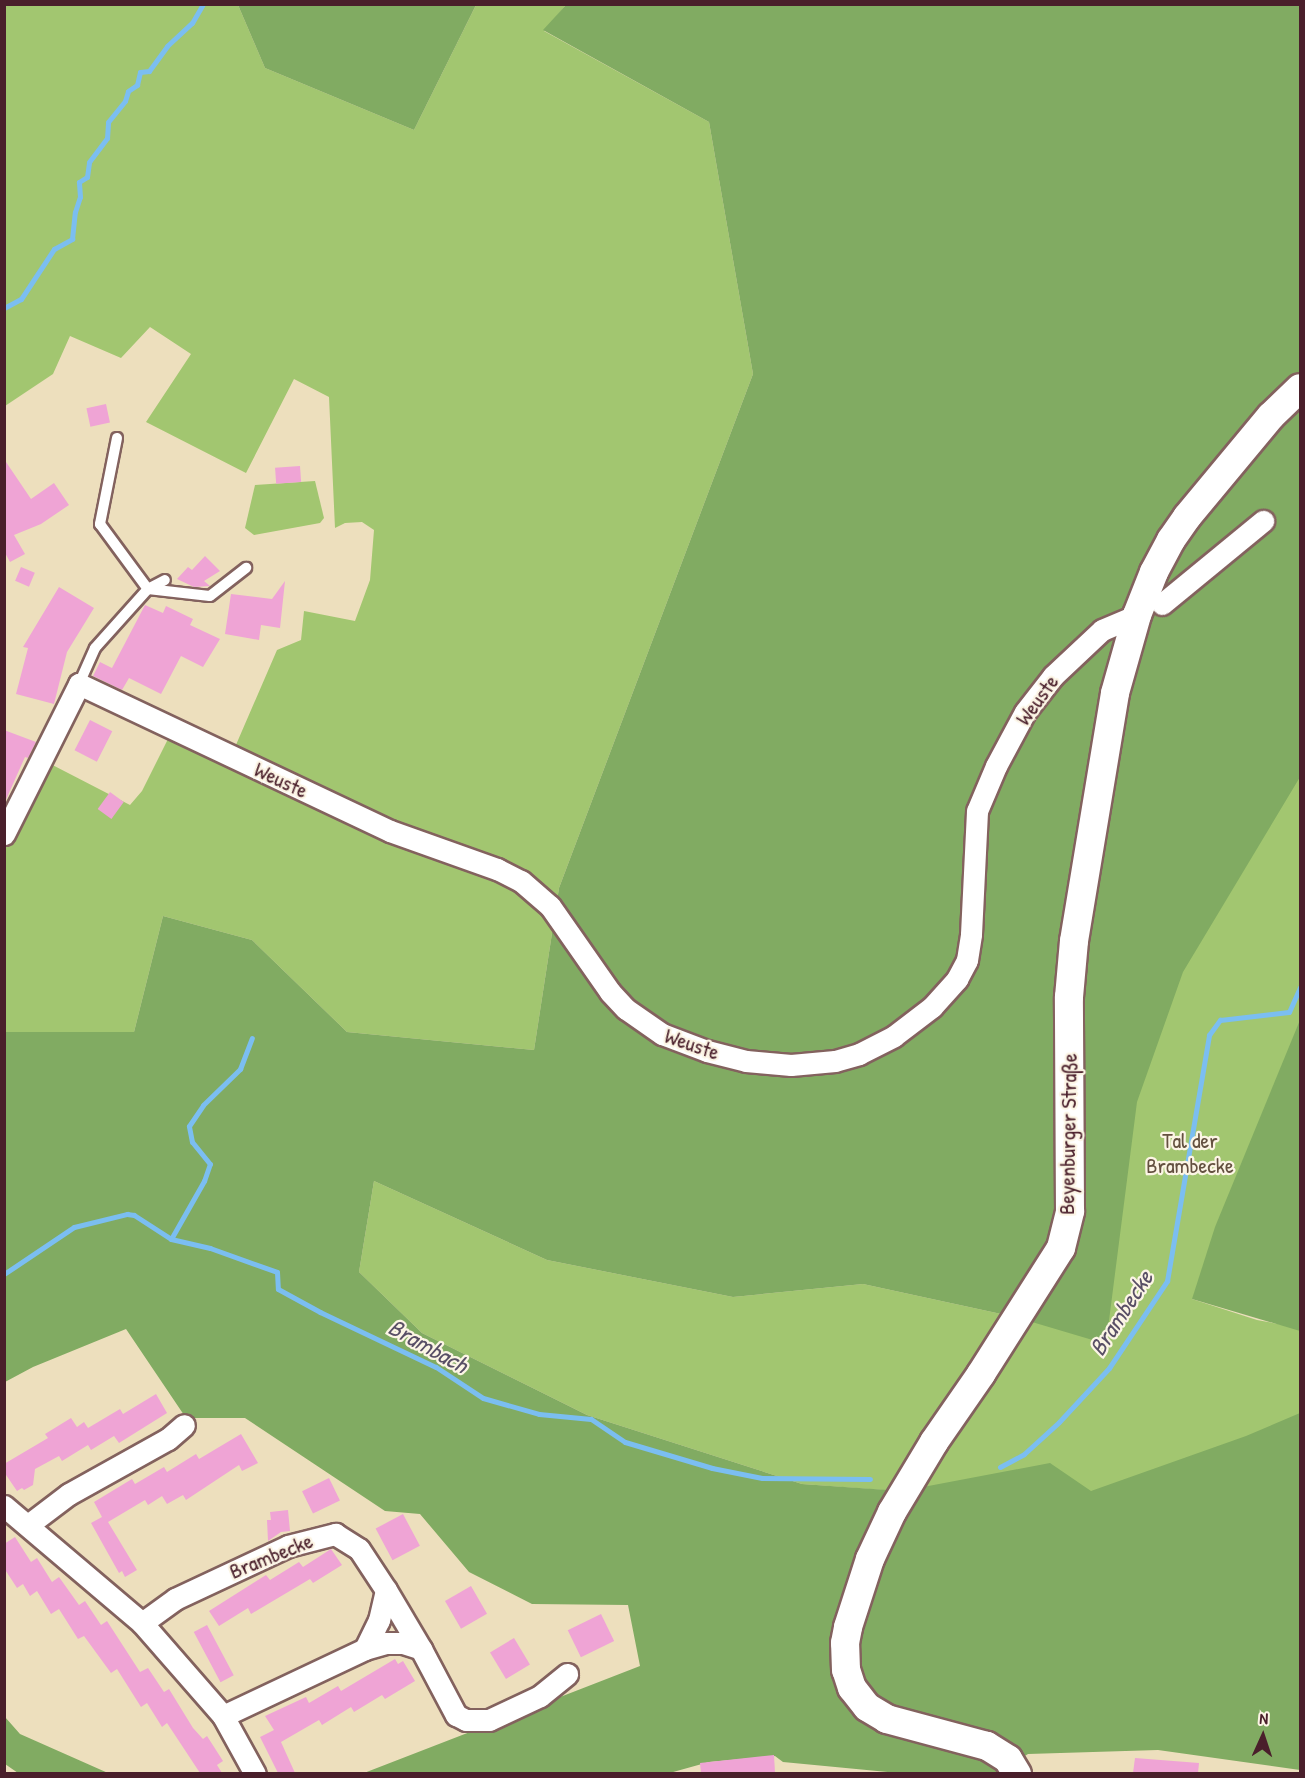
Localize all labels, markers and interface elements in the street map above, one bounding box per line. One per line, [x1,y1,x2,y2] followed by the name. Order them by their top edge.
[1010,670,1064,730] street label: Weuste
[250,756,312,804] street label: Weuste
[661,1022,723,1066] street label: Weuste
[1053,1053,1083,1215] street label: Beyenburger Straße
[1146,1127,1234,1178] park label: Tal der Brambecke
[1083,1265,1159,1361] water label: Brambecke
[383,1313,473,1379] water label: Brambach
[226,1527,316,1585] street label: Brambecke
[1233,1706,1293,1766] north arrow
[1259,1707,1269,1729] text: N

